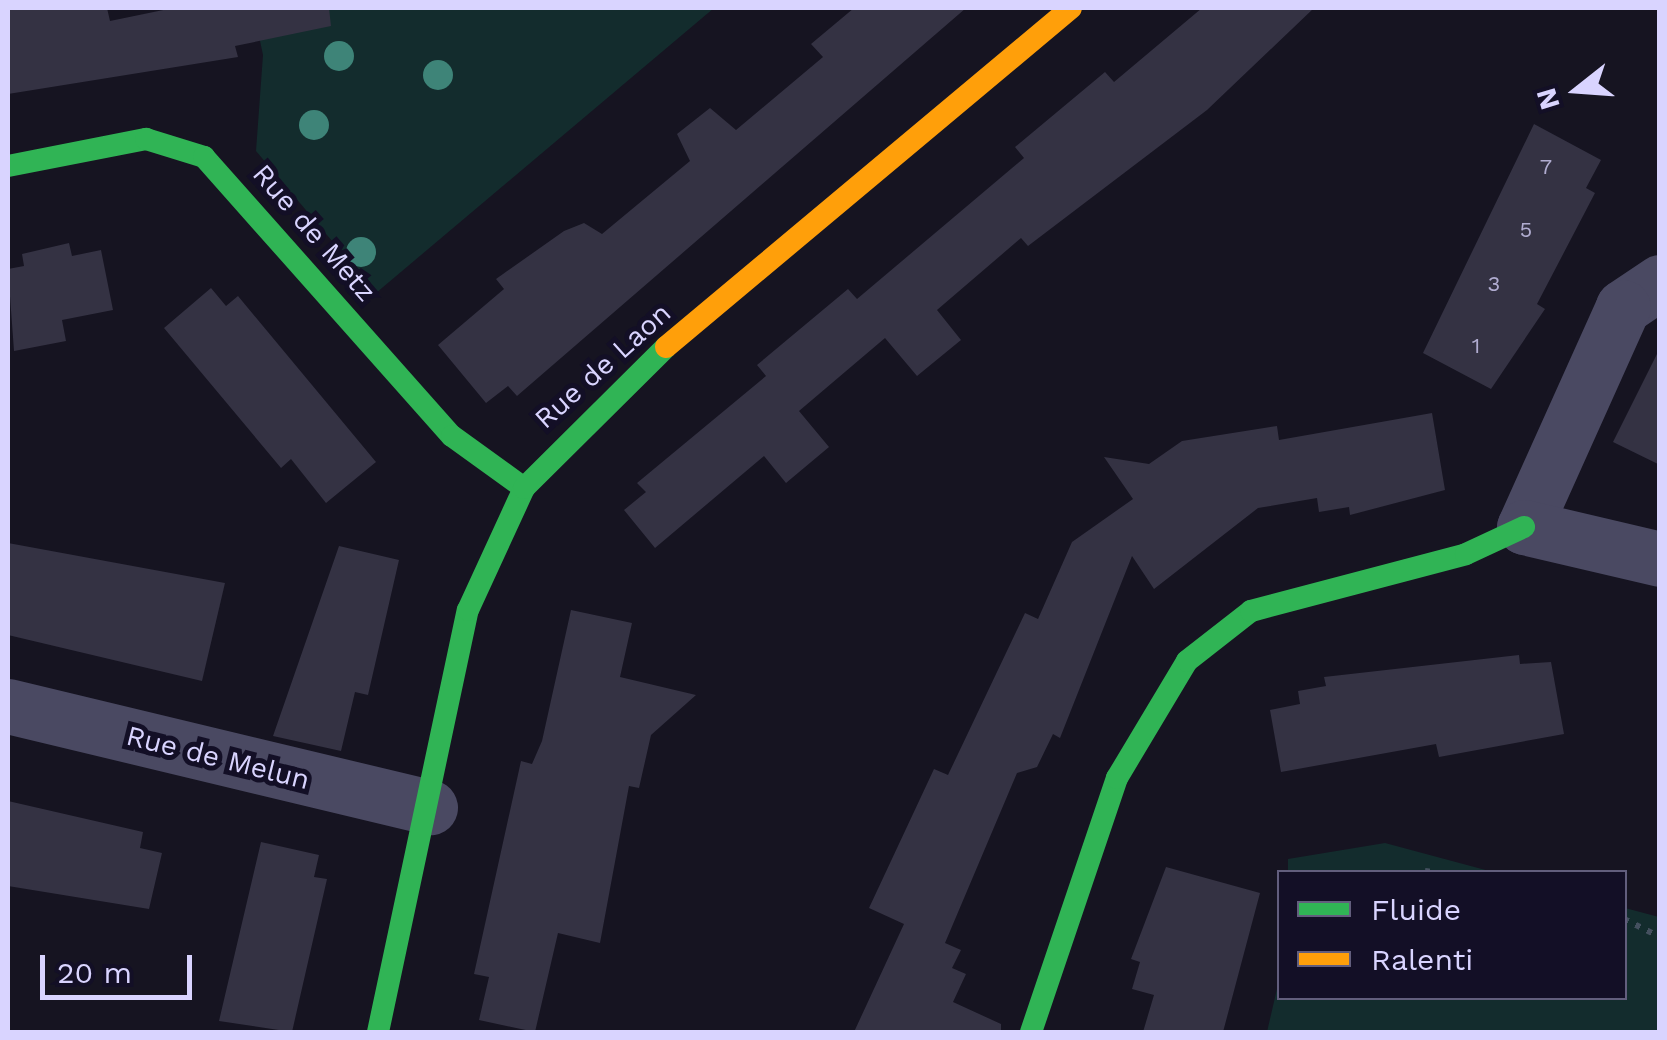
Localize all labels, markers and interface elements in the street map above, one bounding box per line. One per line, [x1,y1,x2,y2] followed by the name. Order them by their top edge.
[1527,40,1627,140] north arrow
[1529,84,1567,114] text: N
[1540,154,1552,180] house number: 7
[245,158,383,308] street label: Rue de Metz
[1520,217,1532,243] house number: 5
[1488,271,1500,297] house number: 3
[528,296,678,436] street label: Rue de Laon
[1472,333,1480,359] house number: 1
[123,719,313,797] street label: Rue de Melun
[1277,870,1627,1000] legend
[1371,892,1461,927] text: Fluide
[45,935,198,997] scale bar
[1371,942,1473,977] text: Ralenti
[57,955,132,990] text: 20 m

